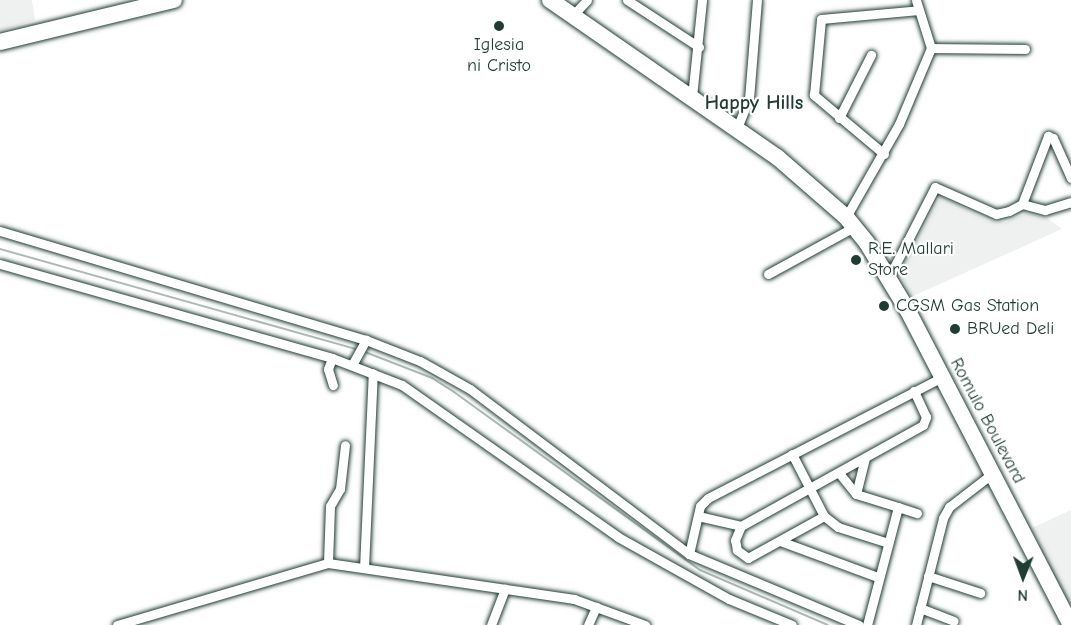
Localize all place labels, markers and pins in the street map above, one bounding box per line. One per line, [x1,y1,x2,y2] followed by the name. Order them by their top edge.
[492,19,506,33] marker: Iglesia ni Cristo
[467,35,531,78] place label: Iglesia ni Cristo
[868,239,954,282] place label: R.E. Mallari Store
[849,253,863,267] marker: R.E. Mallari Store
[896,295,1039,317] place label: CGSM Gas Station
[877,299,891,313] marker: CGSM Gas Station
[967,318,1054,340] place label: BRUed Deli
[948,322,962,336] marker: BRUed Deli

